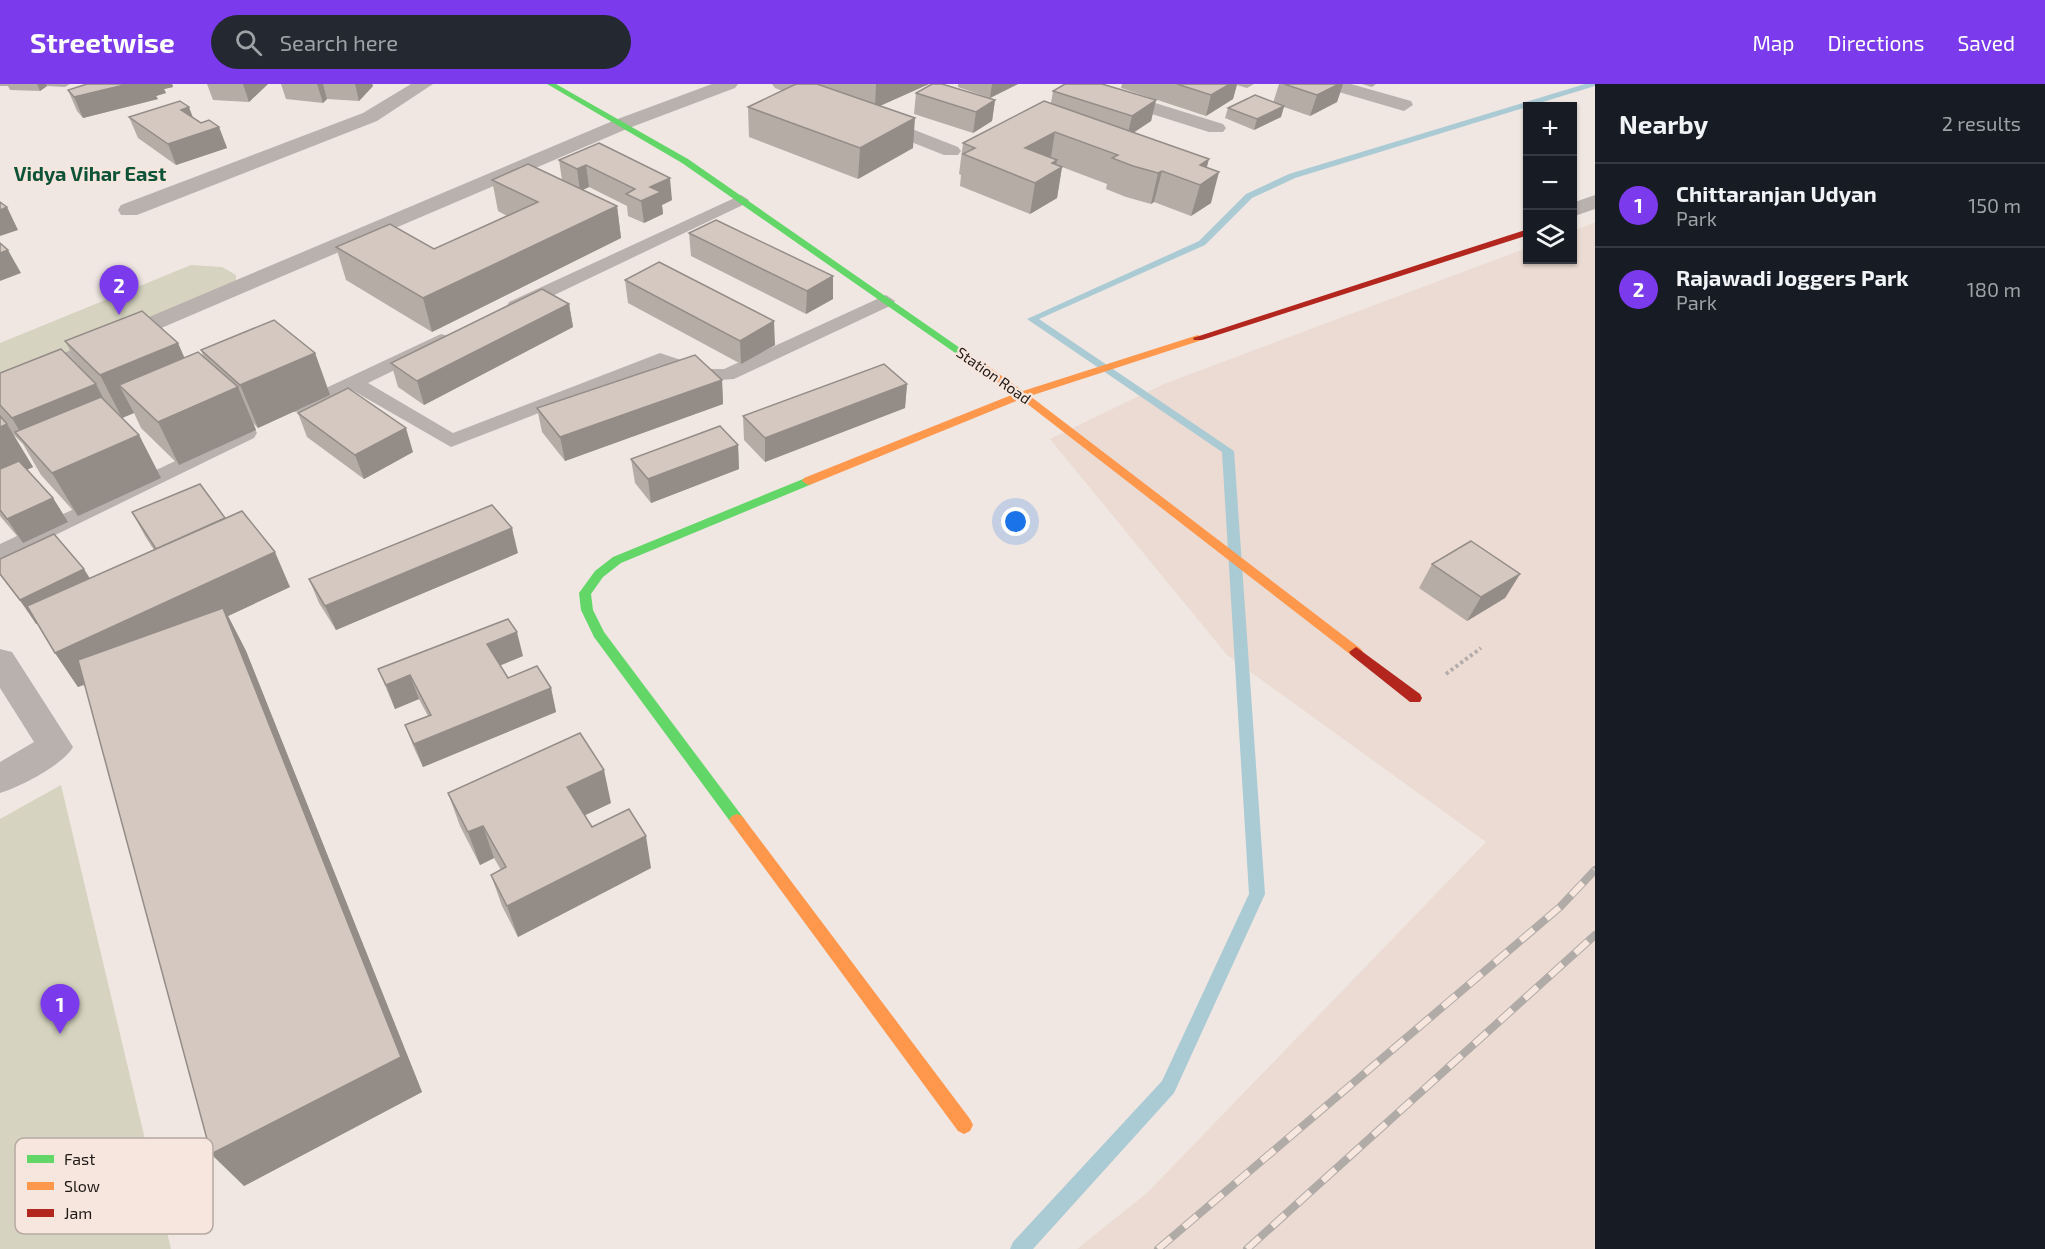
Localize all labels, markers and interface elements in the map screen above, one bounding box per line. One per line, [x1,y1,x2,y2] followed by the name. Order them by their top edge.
[211,15,631,69] search box
[30,25,175,59] text: Streetwise
[232,26,265,59] icon: search
[280,29,398,55] text: Search here
[1752,30,1795,55] text: Map
[1828,30,1924,55] text: Directions
[1957,30,2015,55] text: Saved
[1523,102,1577,264] map controls
[1523,102,1577,156] button: +
[1619,108,1708,139] text: Nearby
[1942,111,2021,135] text: 2 results
[1523,156,1577,210] button: −
[14,161,166,186] district label: Vidya Vihar East
[1676,180,1877,206] text: Chittaranjan Udyan
[1634,193,1643,217] text: 1
[1968,193,2021,217] text: 150 m
[1676,206,1717,230] text: Park
[1523,210,1577,264] button: layers
[1676,264,1909,290] text: Rajawadi Joggers Park
[100,266,138,315] pin: 2
[1633,277,1644,301] text: 2
[1967,277,2021,301] text: 180 m
[1676,290,1717,314] text: Park
[953,343,1035,407] street label: Station Road
[1001,507,1030,536] your location
[40,984,80,1034] pin: 1
[15,1138,213,1234] legend
[64,1149,95,1168] text: Fast
[64,1176,100,1195] text: Slow
[64,1203,92,1222] text: Jam

